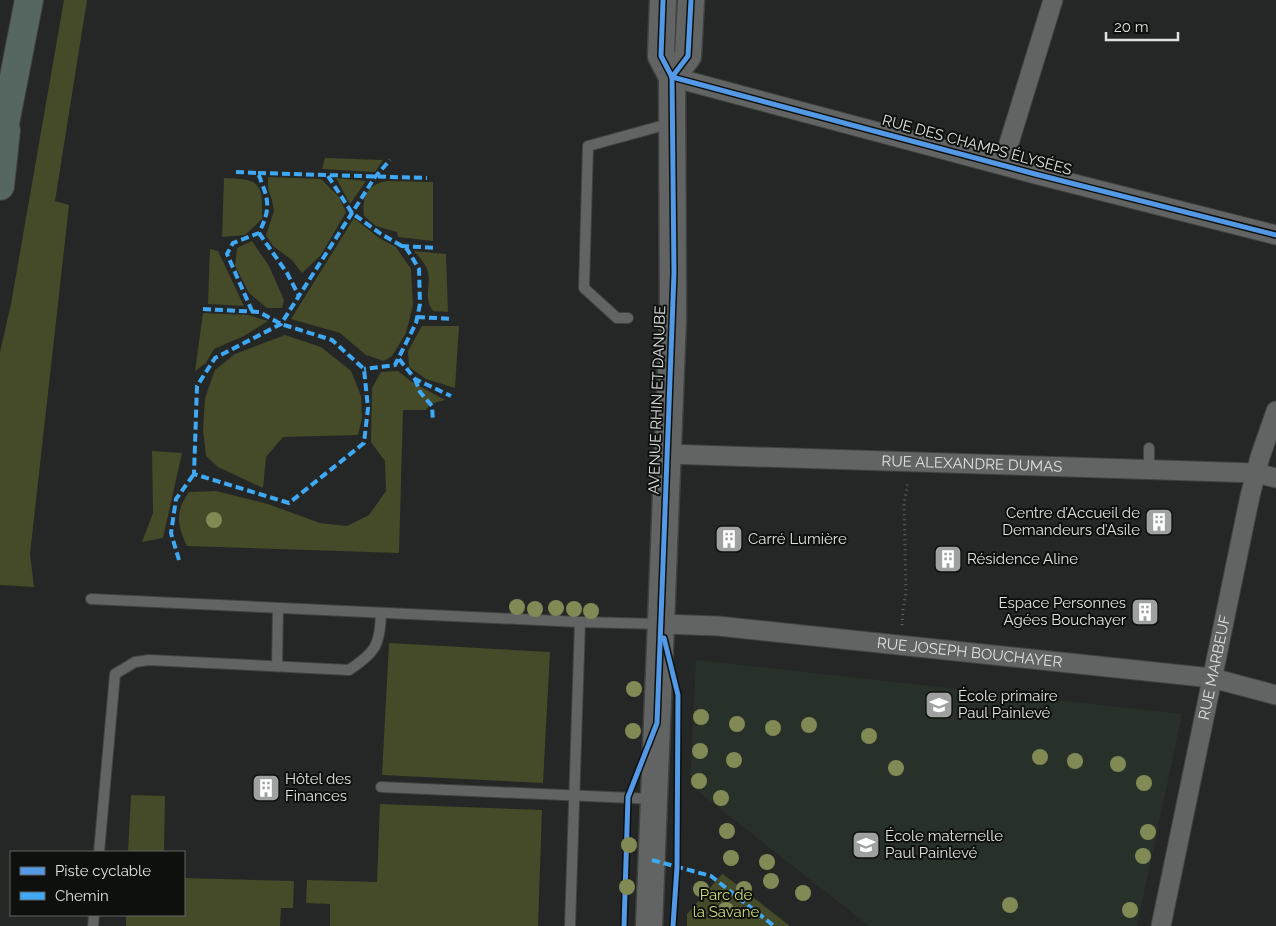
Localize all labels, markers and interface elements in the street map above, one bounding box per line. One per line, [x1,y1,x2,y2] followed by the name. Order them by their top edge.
[1106,10,1178,42] scale bar
[1114,18,1149,36] text: 20 m
[880,111,1074,179] street label: RUE DES CHAMPS ÉLYSÉES
[645,305,669,495] street label: AVENUE RHIN ET DANUBE
[881,452,1062,476] street label: RUE ALEXANDRE DUMAS
[1002,504,1140,539] place label: Centre d’Accueil de Demandeurs d’Asile
[1144,507,1174,537] building icon: Centre d’Accueil de Demandeurs d’Asile
[714,524,744,554] building icon: Carré Lumière
[748,530,847,548] place label: Carré Lumière
[933,544,963,574] building icon: Résidence Aline
[967,550,1078,568] place label: Résidence Aline
[998,594,1127,629] place label: Espace Personnes Agées Bouchayer
[1130,597,1160,627] building icon: Espace Personnes Agées Bouchayer
[1195,613,1234,721] street label: RUE MARBEUF
[876,634,1063,671] street label: RUE JOSEPH BOUCHAYER
[958,687,1058,722] place label: École primaire Paul Painlevé
[924,690,954,720] school or university icon: École primaire Paul Painlevé
[285,770,351,805] place label: Hôtel des Finances
[251,773,281,803] building icon: Hôtel des Finances
[885,827,1003,862] place label: École maternelle Paul Painlevé
[851,830,881,860] school or university icon: École maternelle Paul Painlevé
[10,851,185,916] legend
[55,862,151,880] text: Piste cyclable
[693,886,760,921] park label: Parc de la Savane
[55,887,109,905] text: Chemin

